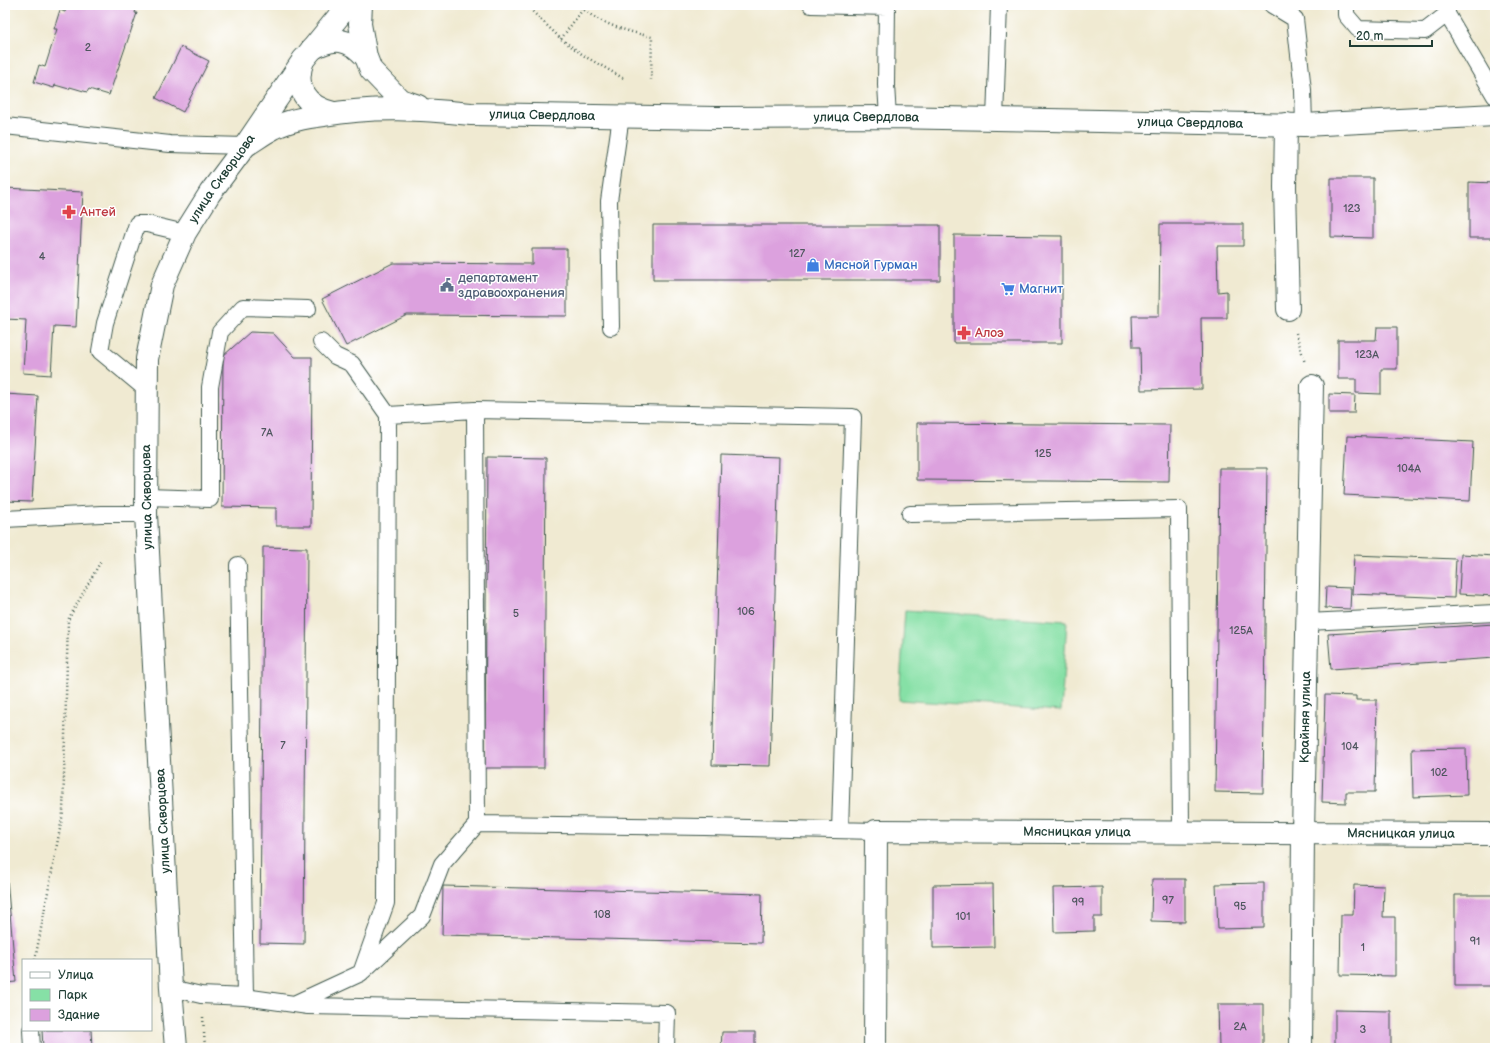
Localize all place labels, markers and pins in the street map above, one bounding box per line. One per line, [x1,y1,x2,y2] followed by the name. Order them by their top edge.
[61,204,77,220] pharmacy icon: Антей
[79,204,116,220] place label: Антей
[805,257,821,273] shop icon: Мясной Гурман
[824,257,918,273] place label: Мясной Гурман
[458,270,565,301] place label: департамент здравоохранения
[439,277,455,293] public building icon: департамент здравоохранения
[1000,281,1016,297] supermarket icon: Магнит
[1019,281,1063,297] place label: Магнит
[956,325,972,341] pharmacy icon: Алоэ
[974,325,1004,341] place label: Алоэ

